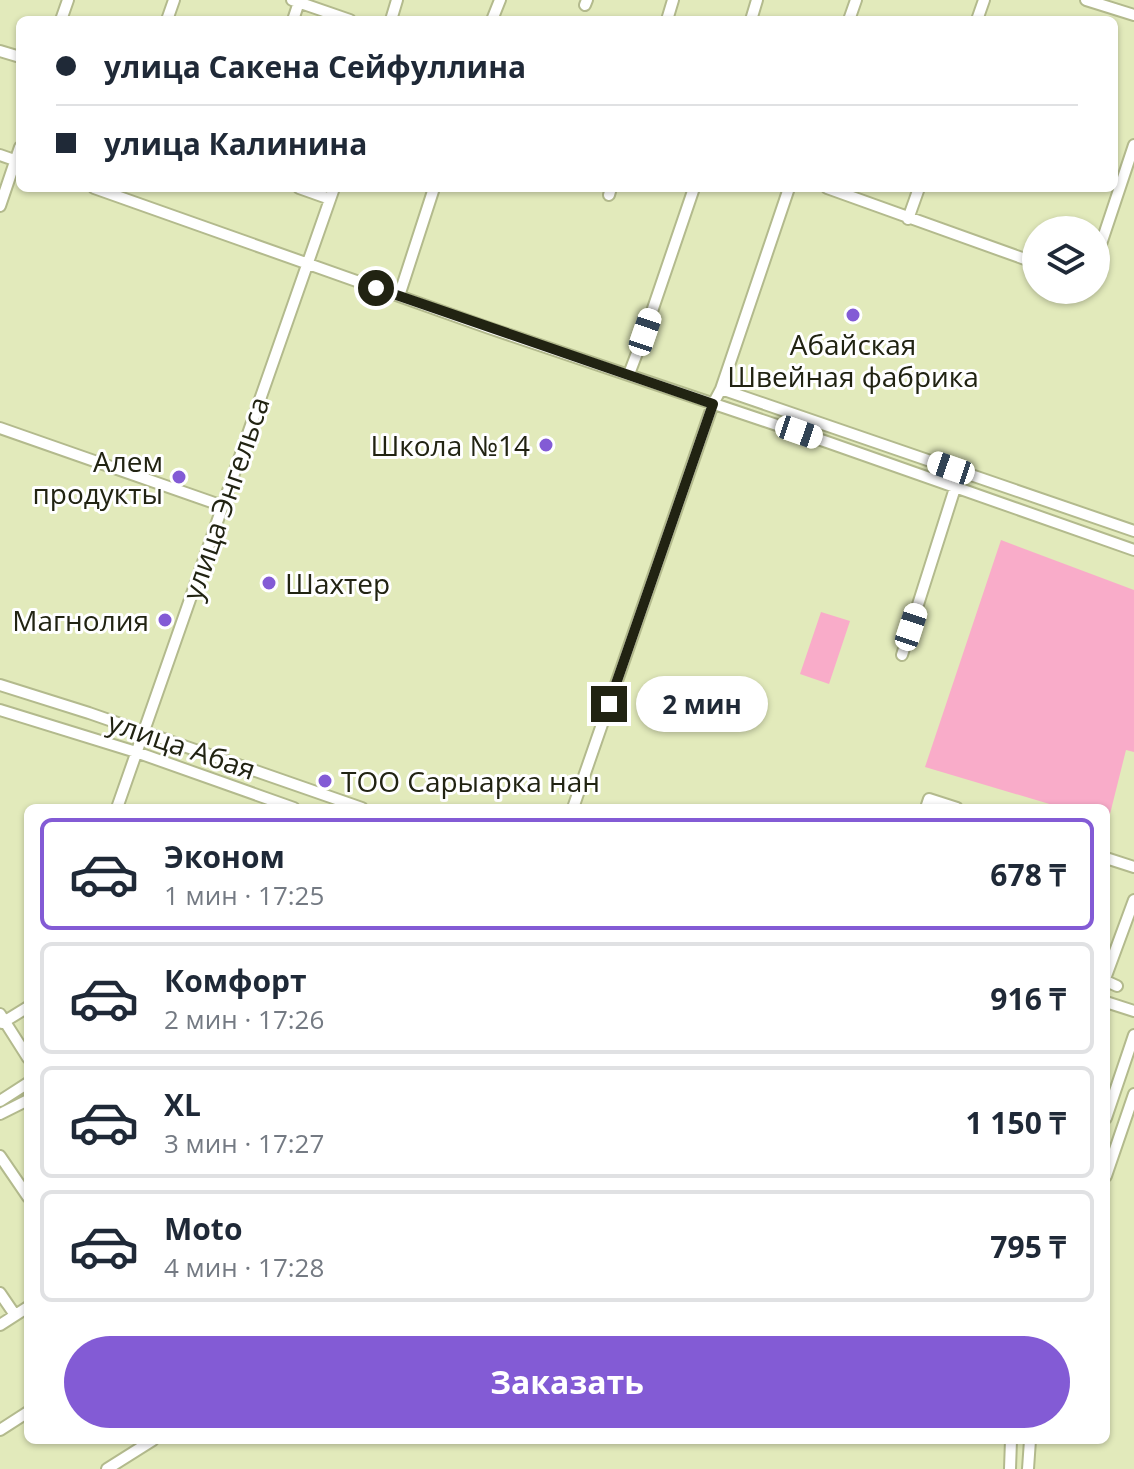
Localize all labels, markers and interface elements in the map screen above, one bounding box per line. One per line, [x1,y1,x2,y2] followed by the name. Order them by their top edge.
[104,46,526,87] text: улица Сакена Сейфуллина
[104,123,367,164] text: улица Калинина
[1022,216,1110,304] map controls
[1022,216,1110,304] button: layers
[358,270,394,306] route start
[626,305,664,359] car
[844,306,862,324] marker: Абайская Швейная фабрика
[727,325,979,395] place label: Абайская Швейная фабрика
[172,391,278,605] street label: улица Энгельса
[772,413,826,451] car
[370,426,530,464] place label: Школа №14
[537,436,555,454] marker: Школа №14
[32,442,163,512] place label: Алем продукты
[924,449,978,487] car
[170,468,188,486] marker: Алем продукты
[285,564,390,602] place label: Шахтер
[260,574,278,592] marker: Шахтер
[892,600,930,654] car
[12,601,149,639] place label: Магнолия
[156,611,174,629] marker: Магнолия
[637,676,769,732] callout: 2 мин
[591,686,627,722] route end
[662,686,742,722] text: 2 мин
[103,702,261,788] street label: улица Абая
[341,762,600,800] place label: ТОО Сарыарка нан
[316,772,334,790] marker: ТОО Сарыарка нан
[164,836,285,877] text: Эконом
[68,838,140,910] icon: car
[990,854,1066,895] text: 678 ₸
[164,877,324,913] text: 1 мин · 17:25
[164,960,307,1001] text: Комфорт
[68,962,140,1034] icon: car
[990,978,1066,1019] text: 916 ₸
[164,1001,324,1037] text: 2 мин · 17:26
[164,1084,201,1125] text: XL
[68,1086,140,1158] icon: car
[965,1102,1066,1143] text: 1 150 ₸
[164,1125,324,1161] text: 3 мин · 17:27
[164,1208,242,1249] text: Moto
[68,1210,140,1282] icon: car
[990,1226,1066,1267] text: 795 ₸
[164,1249,324,1285] text: 4 мин · 17:28
[64,1336,1070,1428] button: Заказать

